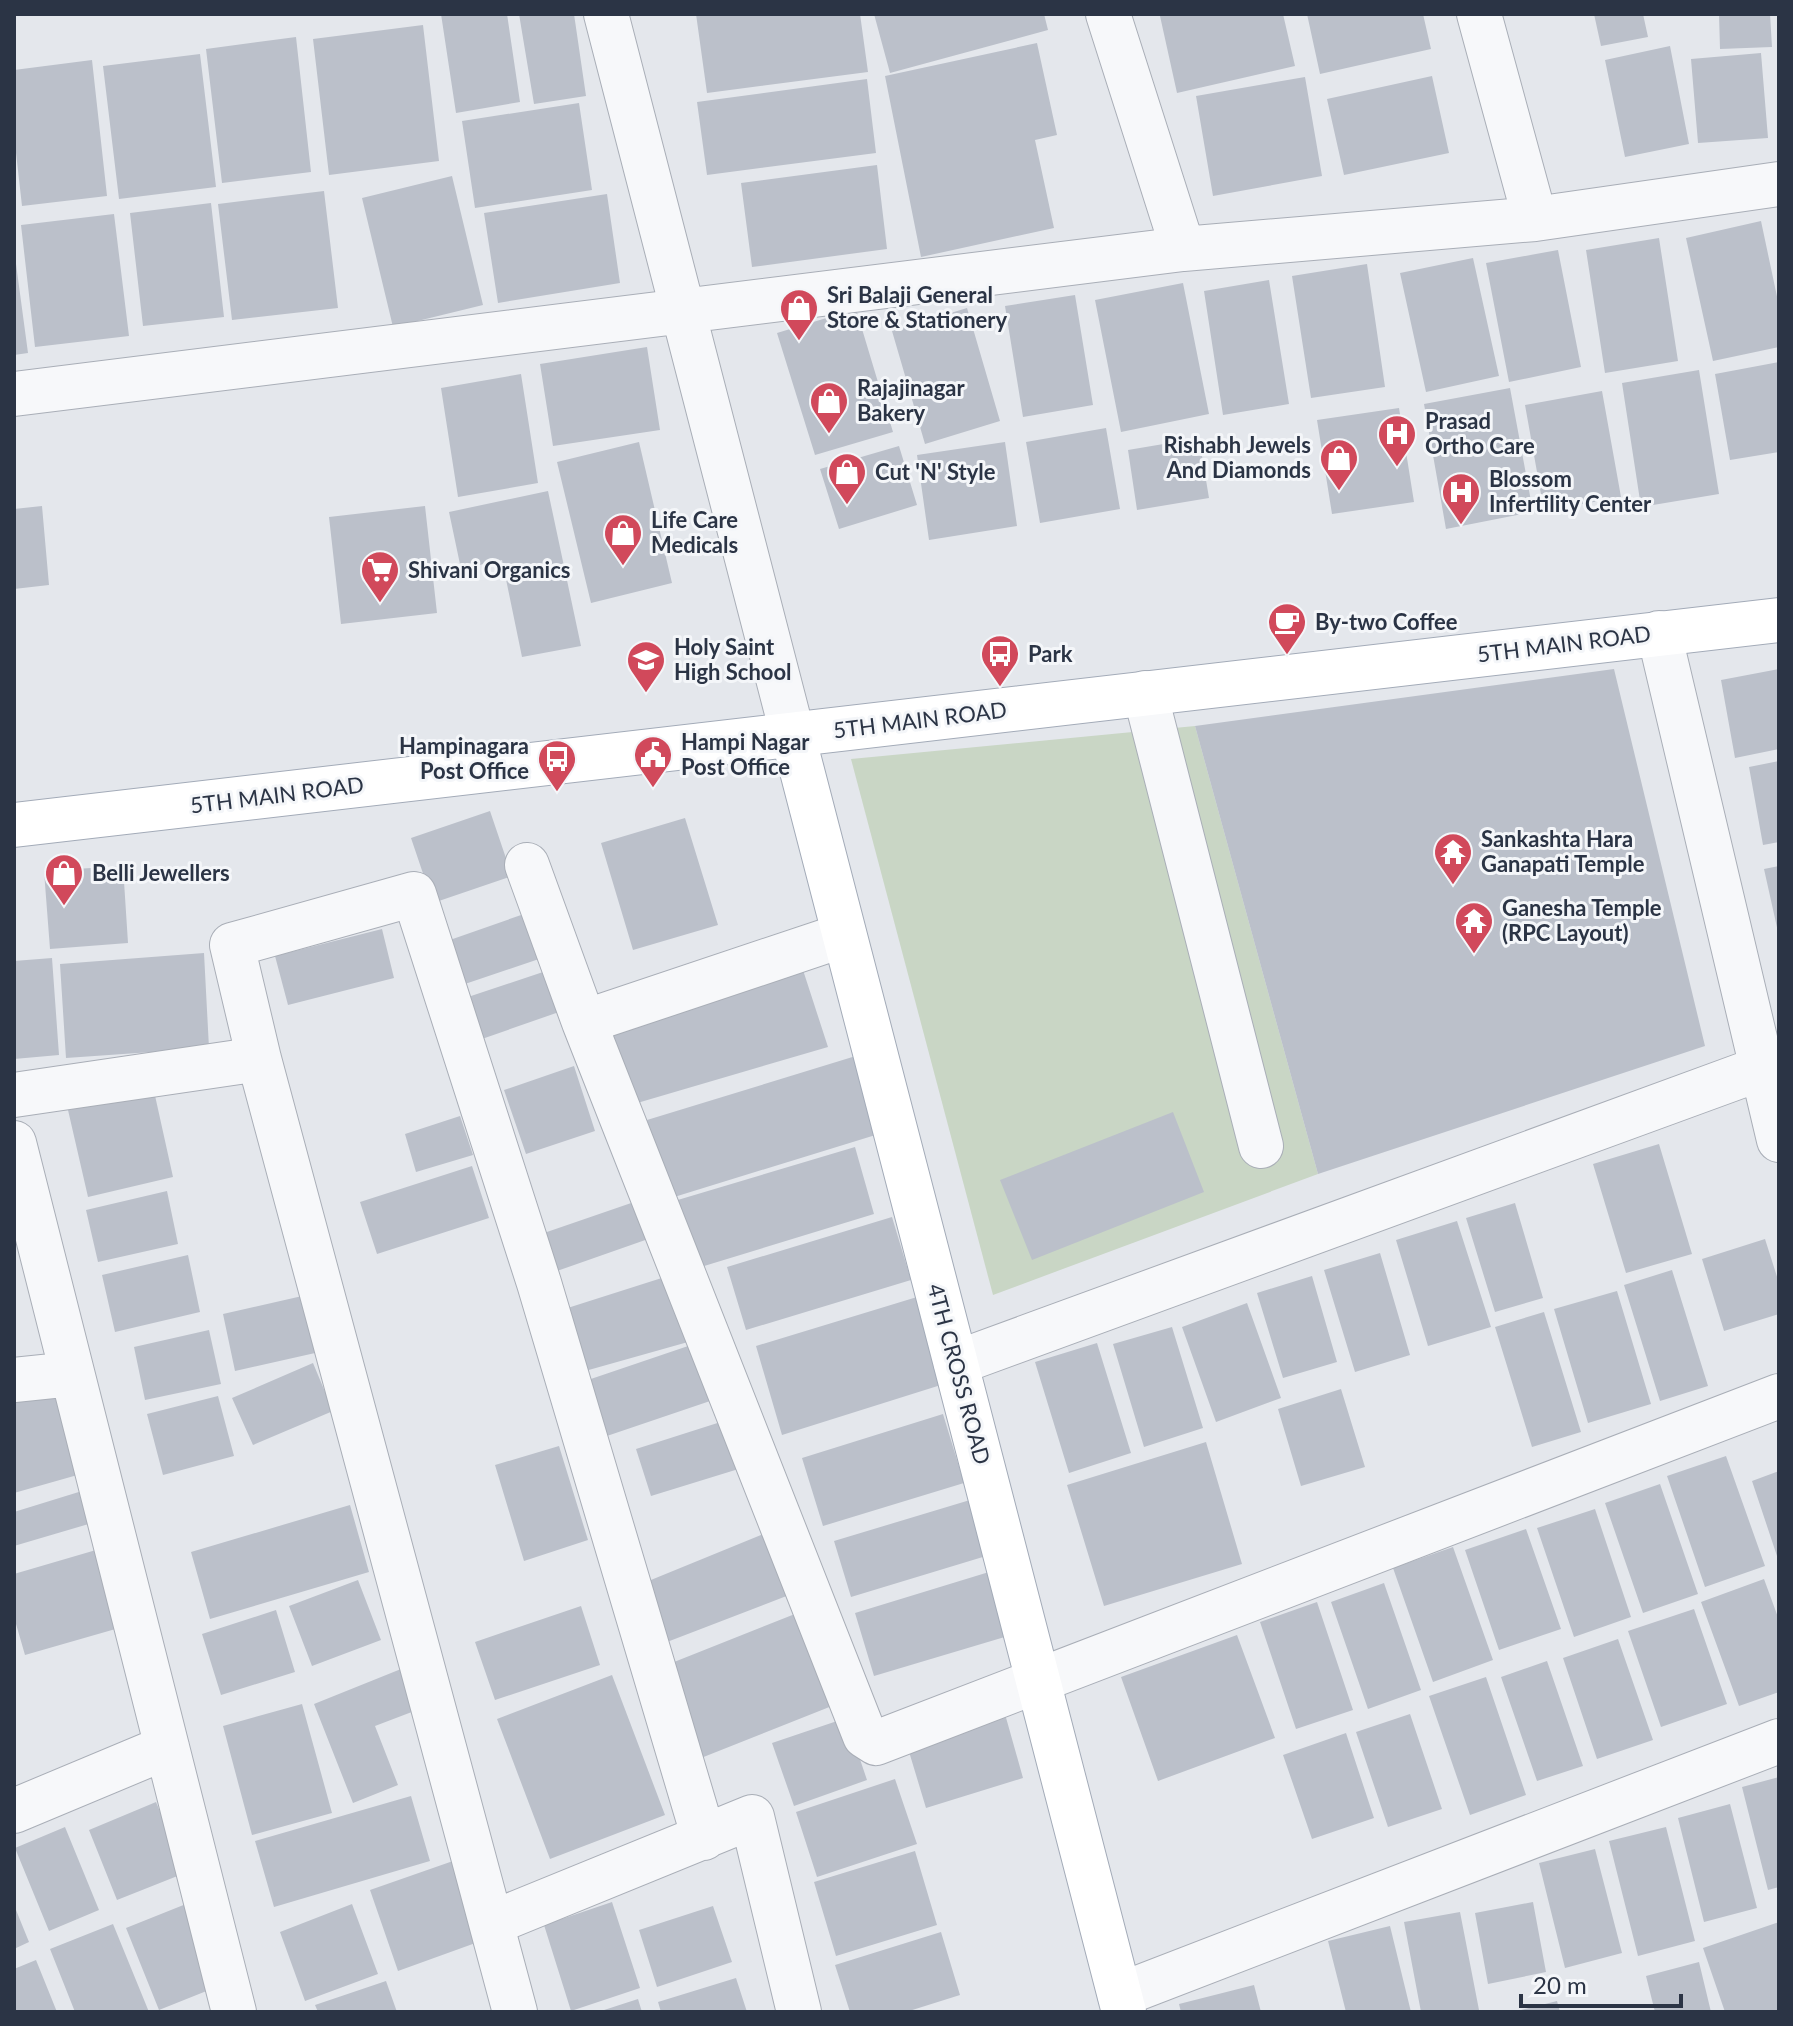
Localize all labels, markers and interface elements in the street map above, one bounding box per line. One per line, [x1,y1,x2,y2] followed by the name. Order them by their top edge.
[827,281,1007,333] place label: Sri Balaji General Store & Stationery
[778,287,820,342] shop icon: Sri Balaji General Store & Stationery
[857,374,965,426] place label: Rajajinagar Bakery
[808,380,850,435] shop icon: Rajajinagar Bakery
[1425,407,1535,459] place label: Prasad Ortho Care
[1376,413,1418,468] hospital icon: Prasad Ortho Care
[1164,431,1311,483] place label: Rishabh Jewels And Diamonds
[1318,437,1360,492] shop icon: Rishabh Jewels And Diamonds
[826,451,868,506] shop icon: Cut 'N' Style
[875,458,996,485] place label: Cut 'N' Style
[1489,465,1652,517] place label: Blossom Infertility Center
[1440,471,1482,526] hospital icon: Blossom Infertility Center
[651,506,738,558] place label: Life Care Medicals
[602,512,644,567] shop icon: Life Care Medicals
[359,549,401,604] supermarket icon: Shivani Organics
[408,556,570,583] place label: Shivani Organics
[1266,601,1308,656] cafe icon: By-two Coffee
[1315,608,1458,635] place label: By-two Coffee
[1476,619,1652,668] street label: 5TH MAIN ROAD
[674,633,792,685] place label: Holy Saint High School
[979,633,1021,688] bus stop icon: Park
[625,639,667,694] school or university icon: Holy Saint High School
[1028,640,1073,667] place label: Park
[832,695,1008,744] street label: 5TH MAIN ROAD
[681,728,810,780] place label: Hampi Nagar Post Office
[399,732,529,784] place label: Hampinagara Post Office
[632,734,674,789] public building icon: Hampi Nagar Post Office
[536,738,578,793] bus stop icon: Hampinagara Post Office
[189,770,365,819] street label: 5TH MAIN ROAD
[1481,825,1645,877] place label: Sankashta Hara Ganapati Temple
[1432,831,1474,886] temple icon: Sankashta Hara Ganapati Temple
[43,852,85,907] shop icon: Belli Jewellers
[92,859,230,886] place label: Belli Jewellers
[1502,894,1662,946] place label: Ganesha Temple (RPC Layout)
[1453,900,1495,955] temple icon: Ganesha Temple (RPC Layout)
[922,1281,997,1467] street label: 4TH CROSS ROAD
[1521,1958,1681,2008] scale bar
[1533,1970,1587,1999] text: 20 m

